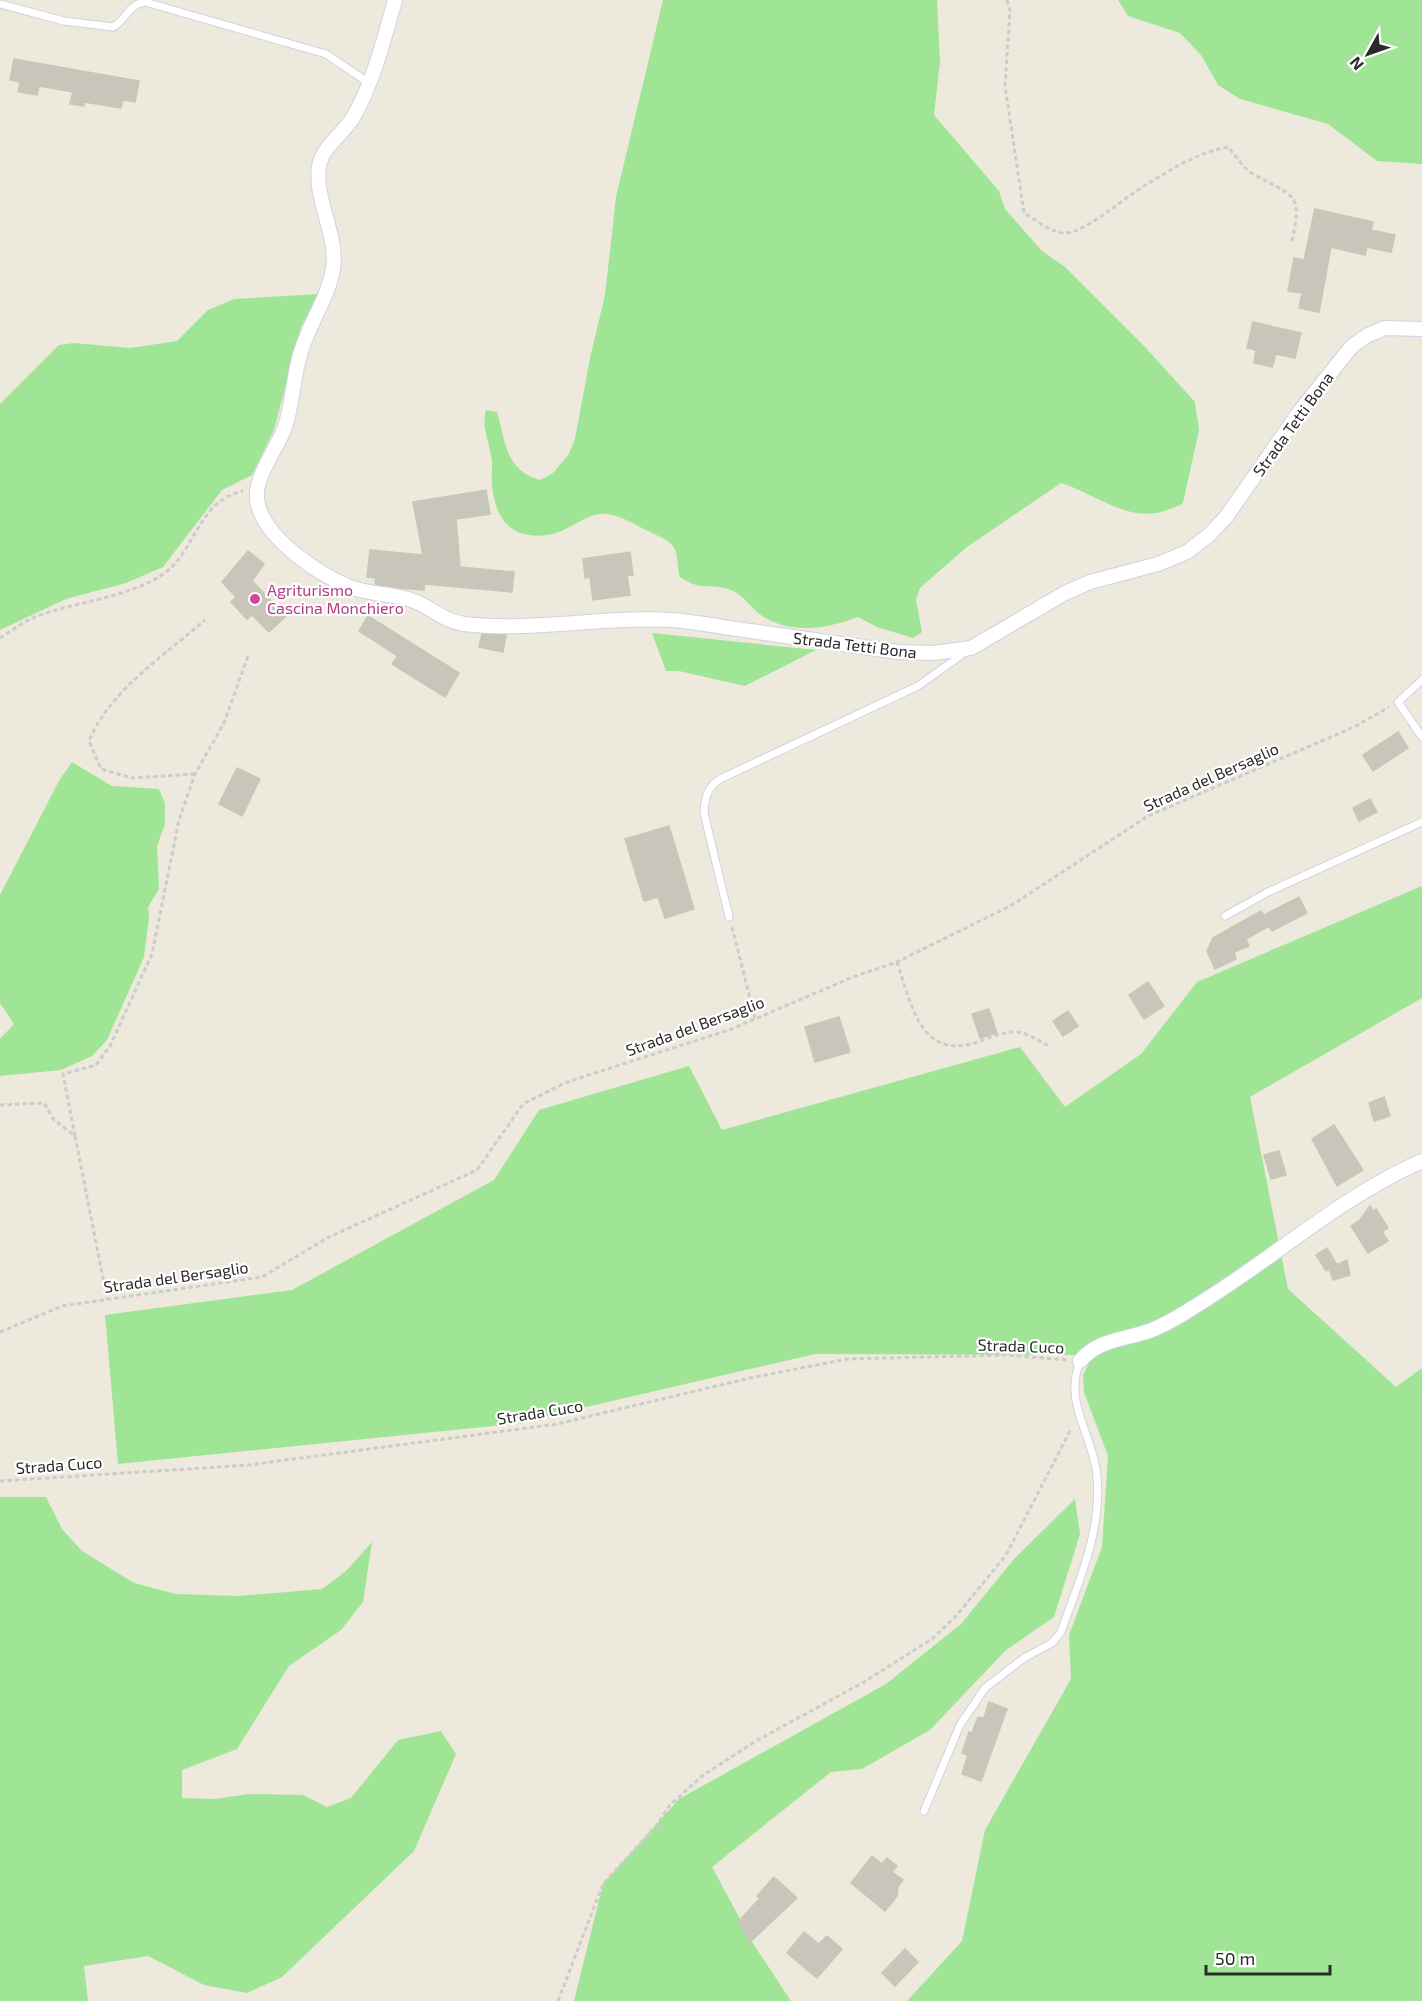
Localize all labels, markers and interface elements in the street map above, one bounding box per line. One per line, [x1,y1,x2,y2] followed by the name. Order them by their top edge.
[1338,24,1398,84] north arrow
[1345,53,1367,74] text: N
[1248,368,1337,480] street label: Strada Tetti Bona
[267,580,404,617] place label: Agriturismo Cascina Monchiero
[248,592,262,606] marker: Agriturismo Cascina Monchiero
[792,628,918,662] street label: Strada Tetti Bona
[1140,738,1281,815] street label: Strada del Bersaglio
[623,992,767,1059] street label: Strada del Bersaglio
[102,1257,250,1296] street label: Strada del Bersaglio
[977,1334,1065,1357] street label: Strada Cuco
[496,1395,584,1428] street label: Strada Cuco
[15,1452,103,1477] street label: Strada Cuco
[1206,1938,1330,1976] scale bar
[1215,1947,1255,1969] text: 50 m

